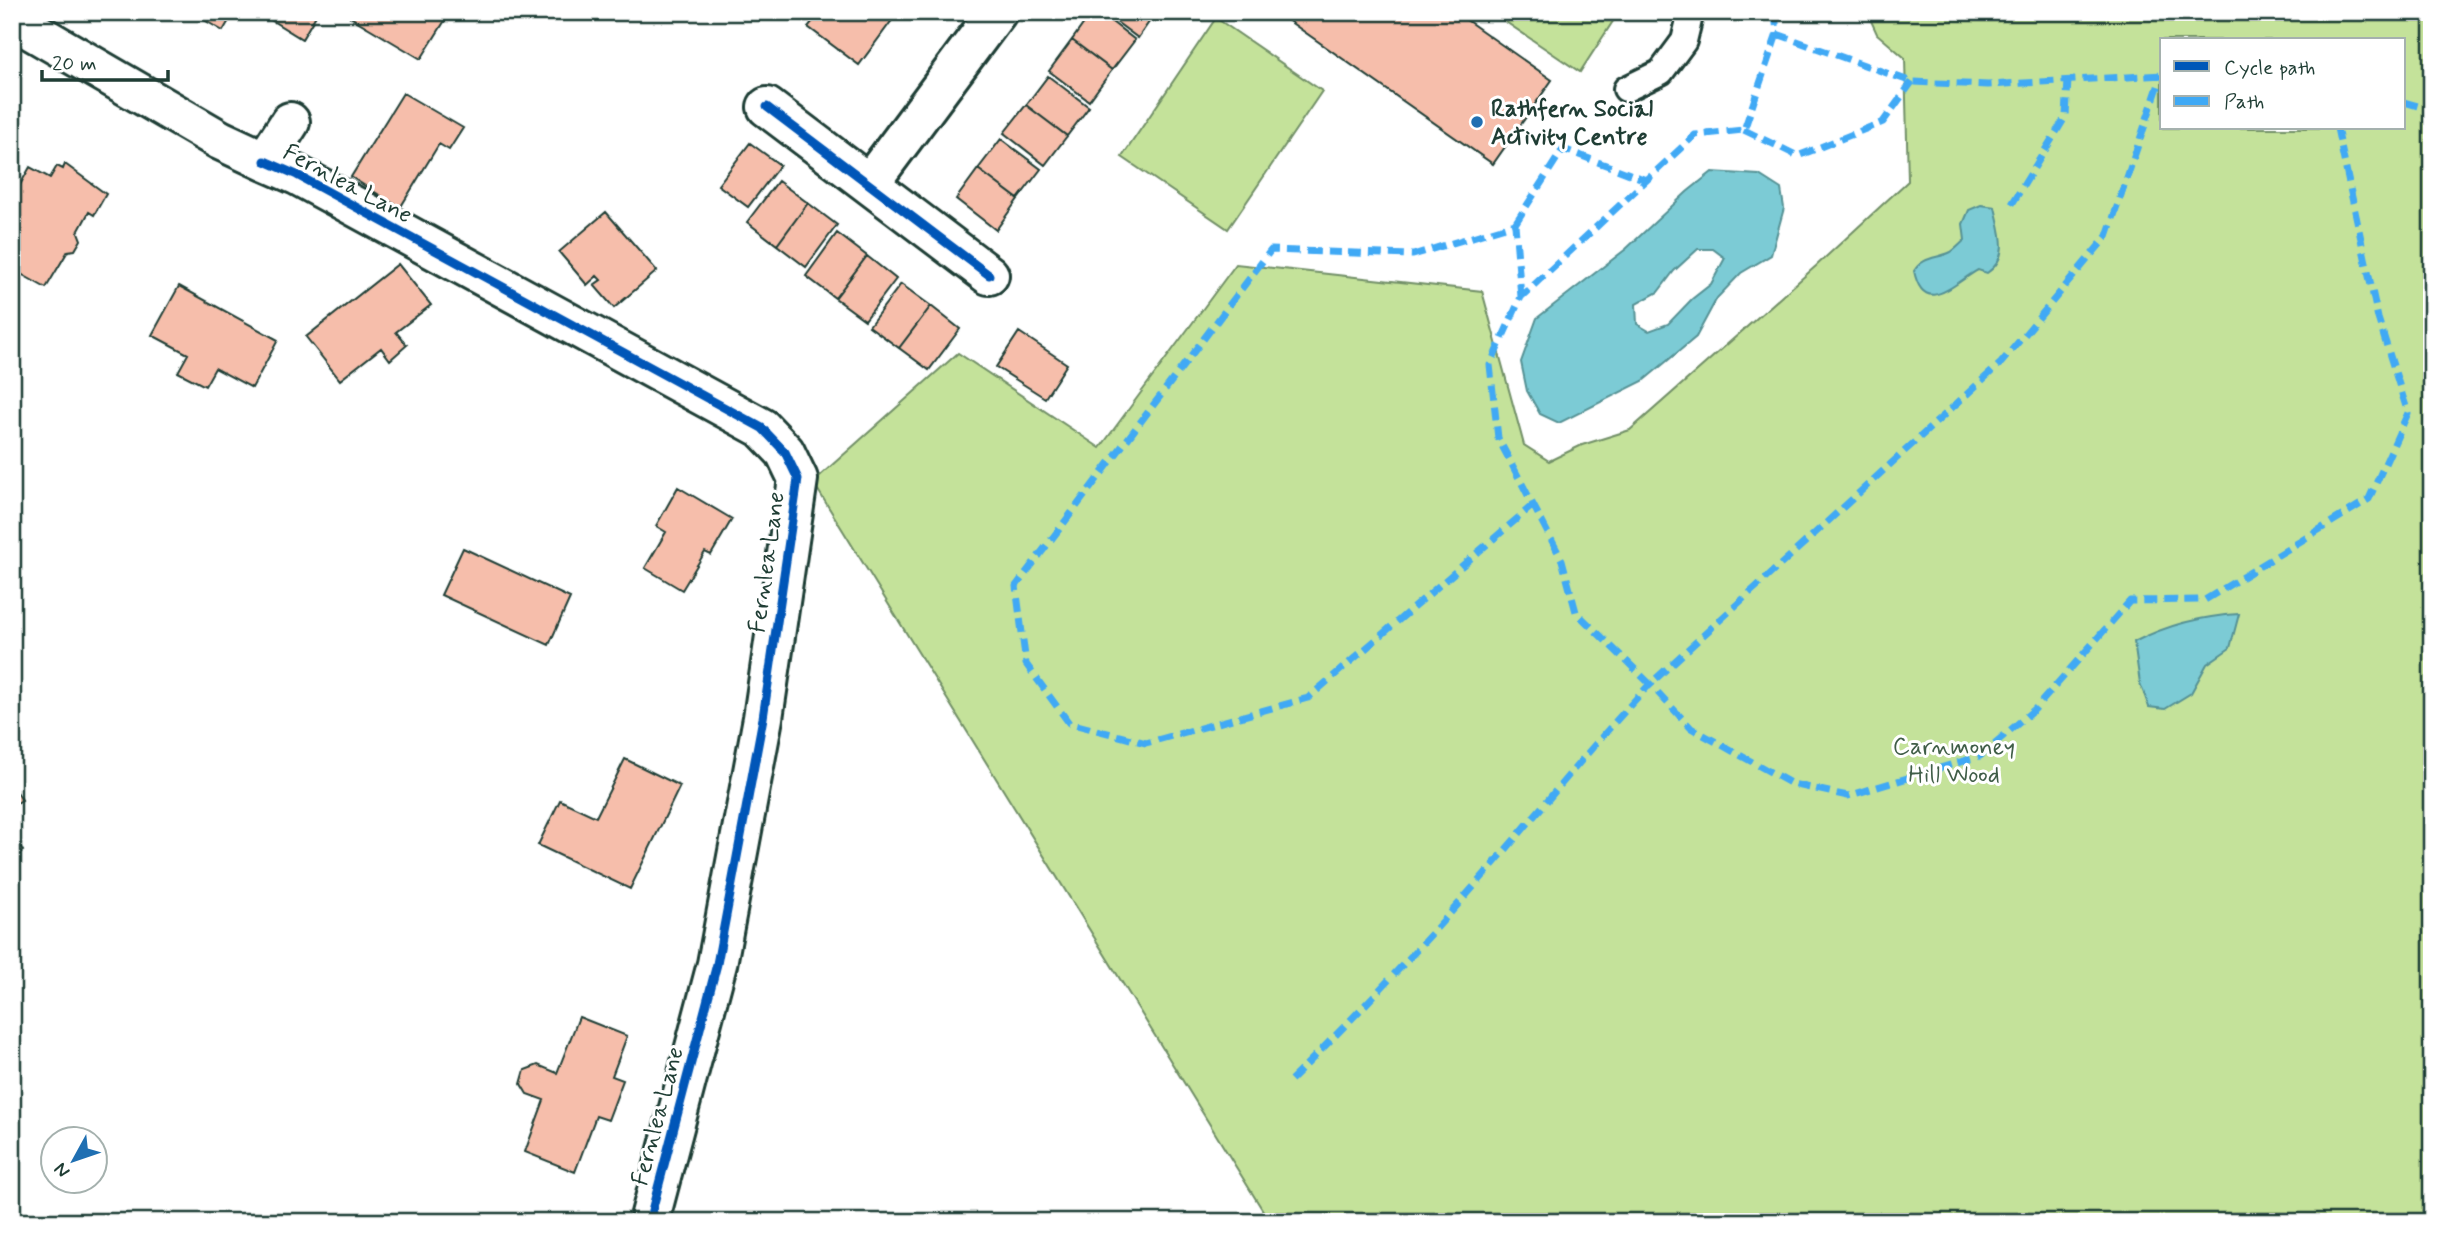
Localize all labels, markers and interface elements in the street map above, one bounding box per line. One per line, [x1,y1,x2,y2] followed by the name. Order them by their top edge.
[42,38,168,82] scale bar
[2160,38,2406,130] legend
[52,50,97,78] text: 20 m
[2224,54,2315,82] text: Cycle path
[2224,88,2264,116] text: Path
[1491,94,1653,153] place label: Rathfern Social Activity Centre
[1469,114,1485,130] marker: Rathfern Social Activity Centre
[277,137,417,231] street label: Fernlea Lane
[742,490,793,635] street label: Fernlea Lane
[1893,732,2015,791] park label: Carnmoney Hill Wood
[625,1044,692,1189] street label: Fernlea Lane
[38,1126,108,1196] north arrow
[48,1157,76,1183] text: N

